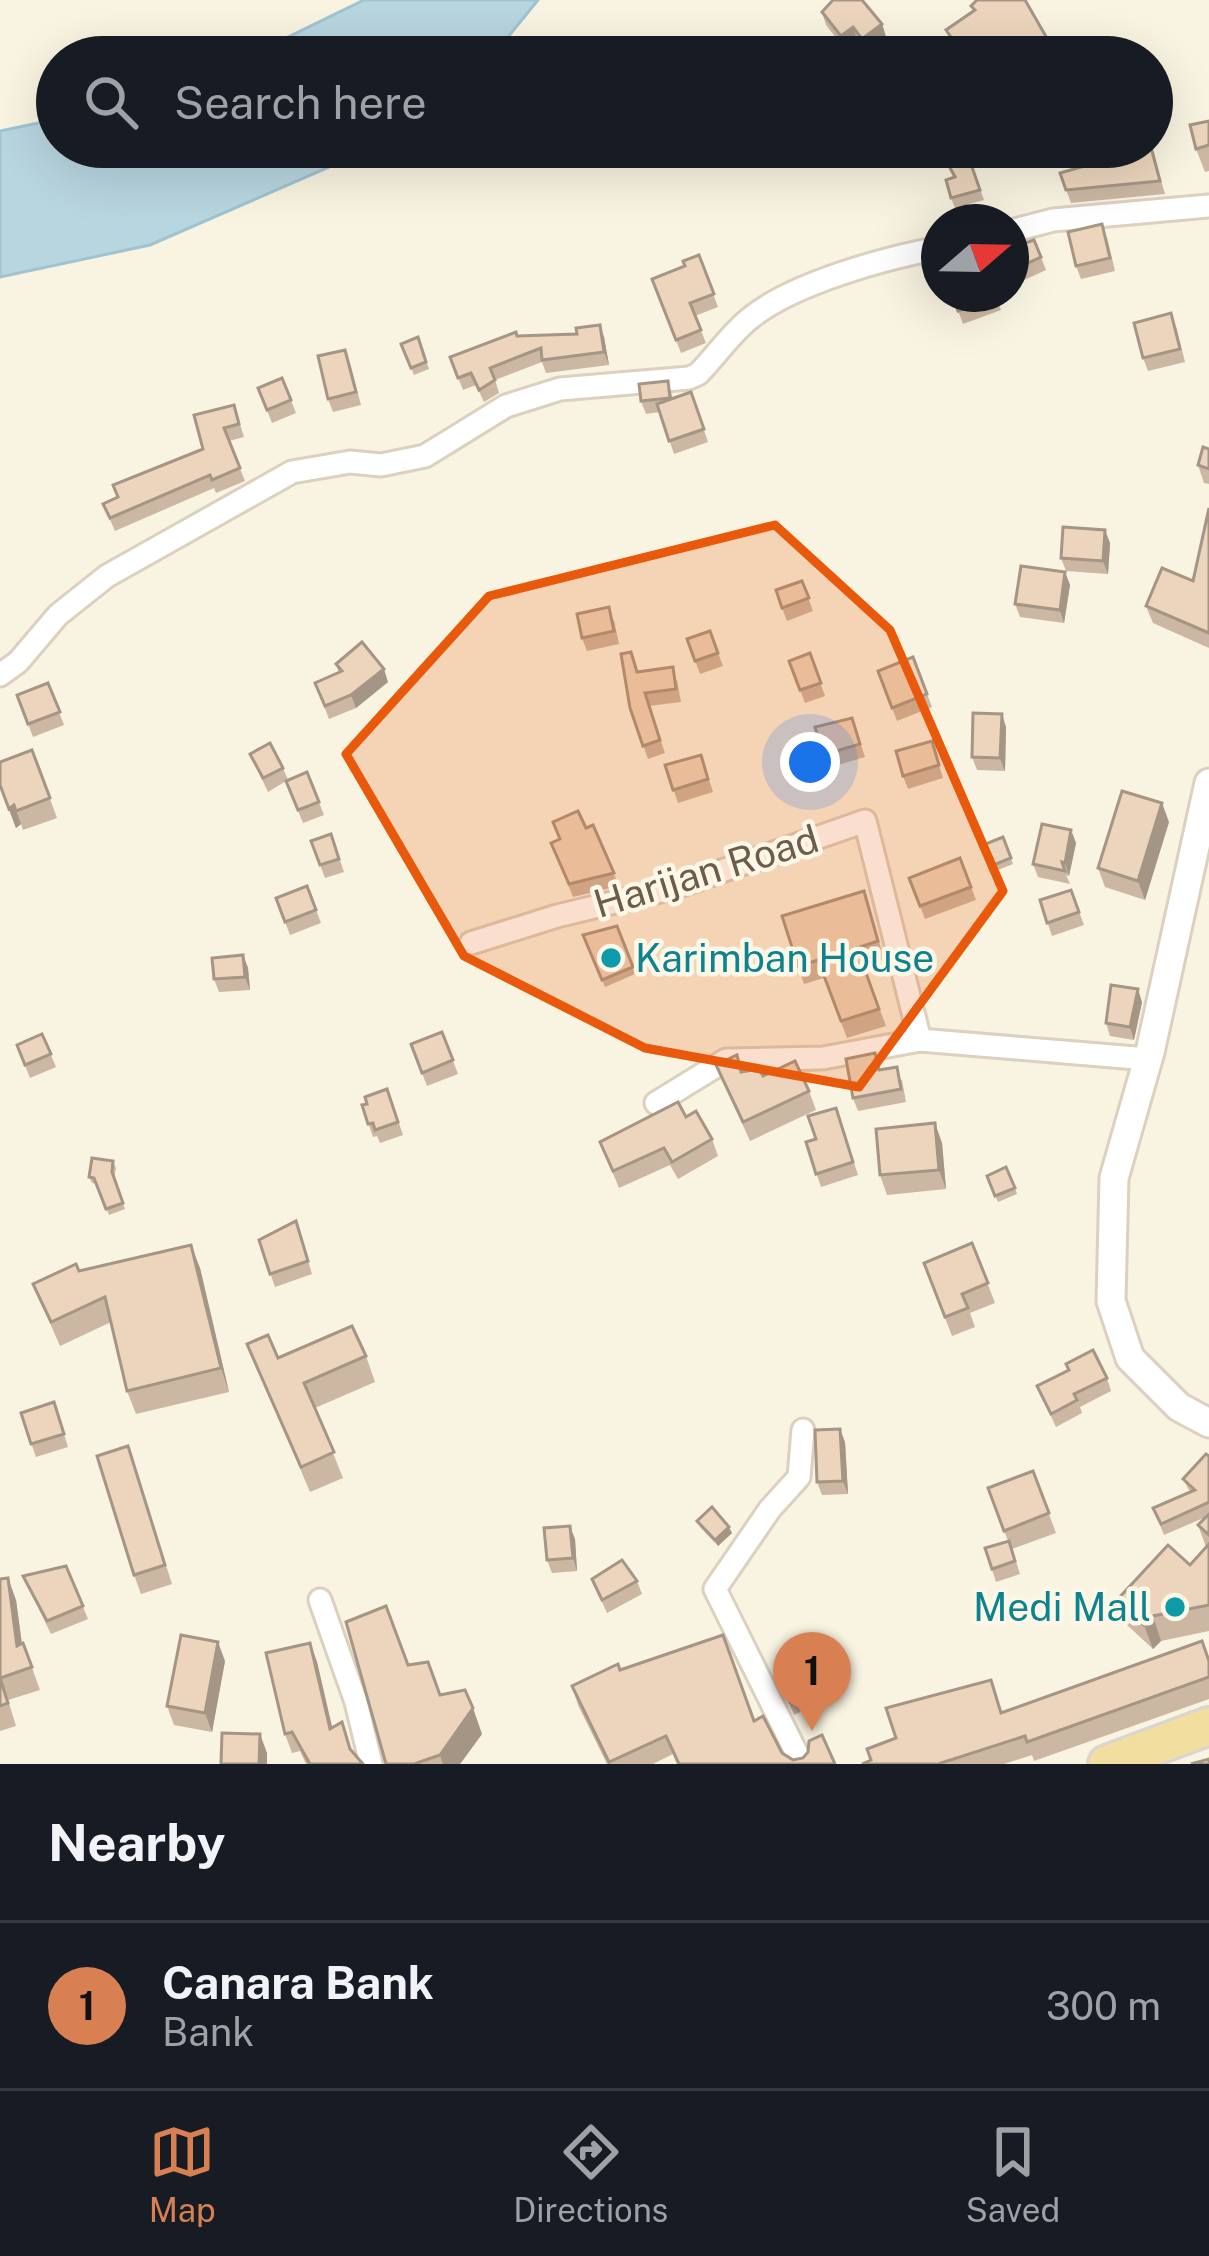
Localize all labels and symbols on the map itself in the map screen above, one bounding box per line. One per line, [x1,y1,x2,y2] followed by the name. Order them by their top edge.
[921,204,1029,312] north arrow
[780,732,840,792] your location
[588,815,824,927] street label: Harijan Road
[635,935,934,981] place label: Karimban House
[598,945,624,971] marker: Karimban House
[973,1584,1151,1630] place label: Medi Mall
[1162,1594,1188,1620] marker: Medi Mall
[773,1632,851,1731] pin: 1

